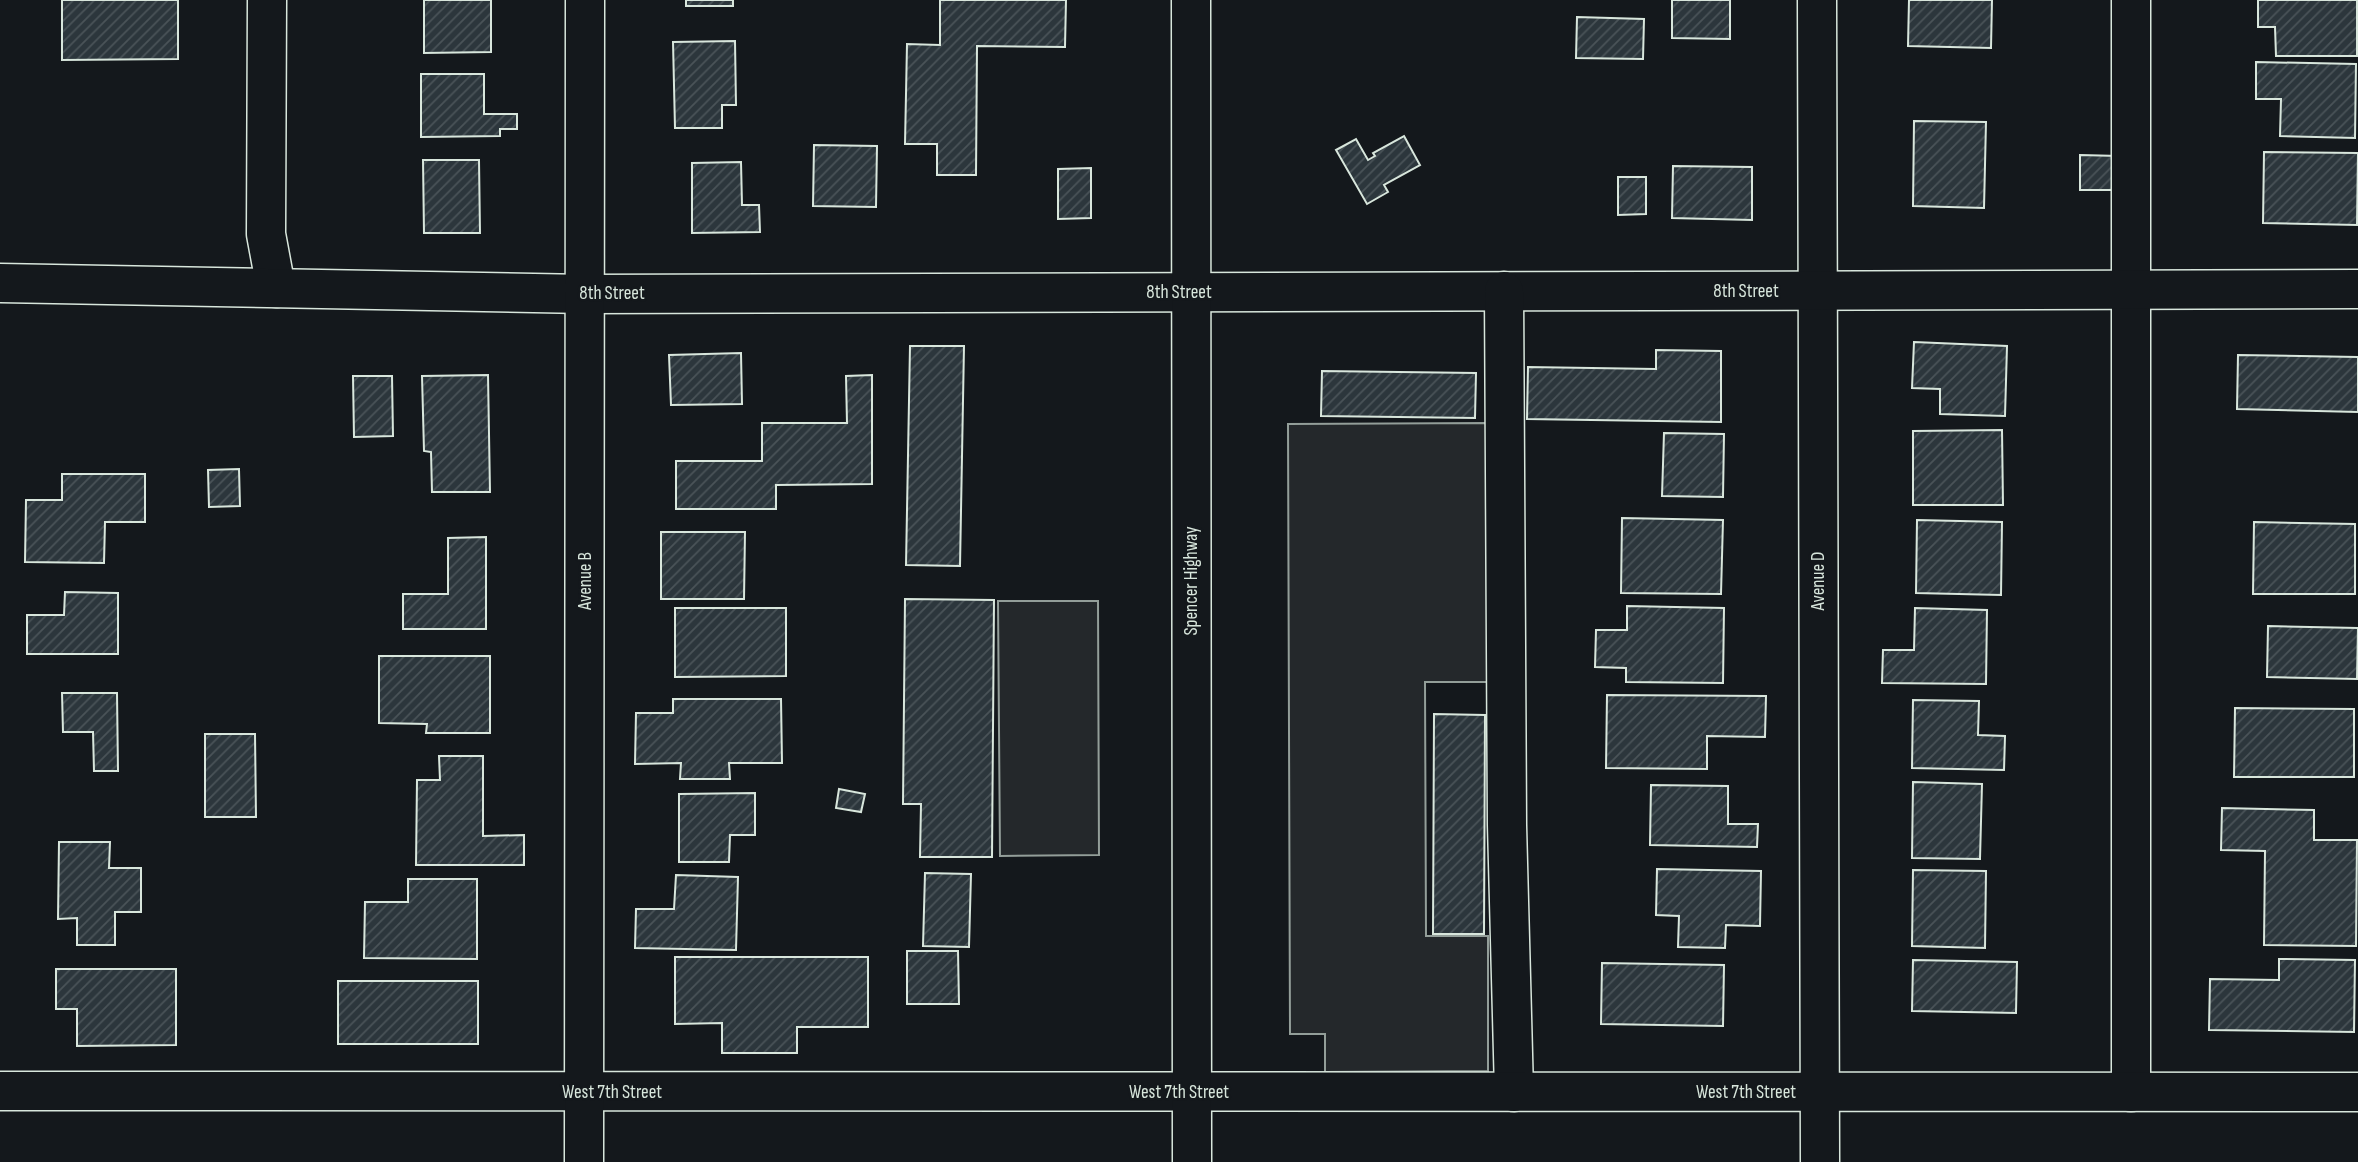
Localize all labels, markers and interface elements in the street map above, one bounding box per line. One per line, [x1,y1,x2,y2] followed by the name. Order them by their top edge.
[1713,280,1779,303] street label: 8th Street
[1146,281,1212,304] street label: 8th Street
[579,282,645,305] street label: 8th Street
[1180,526,1203,636] street label: Spencer Highway
[574,552,597,611] street label: Avenue B
[1807,552,1830,611] street label: Avenue D
[562,1081,662,1104] street label: West 7th Street
[1129,1081,1229,1104] street label: West 7th Street
[1696,1081,1796,1104] street label: West 7th Street

